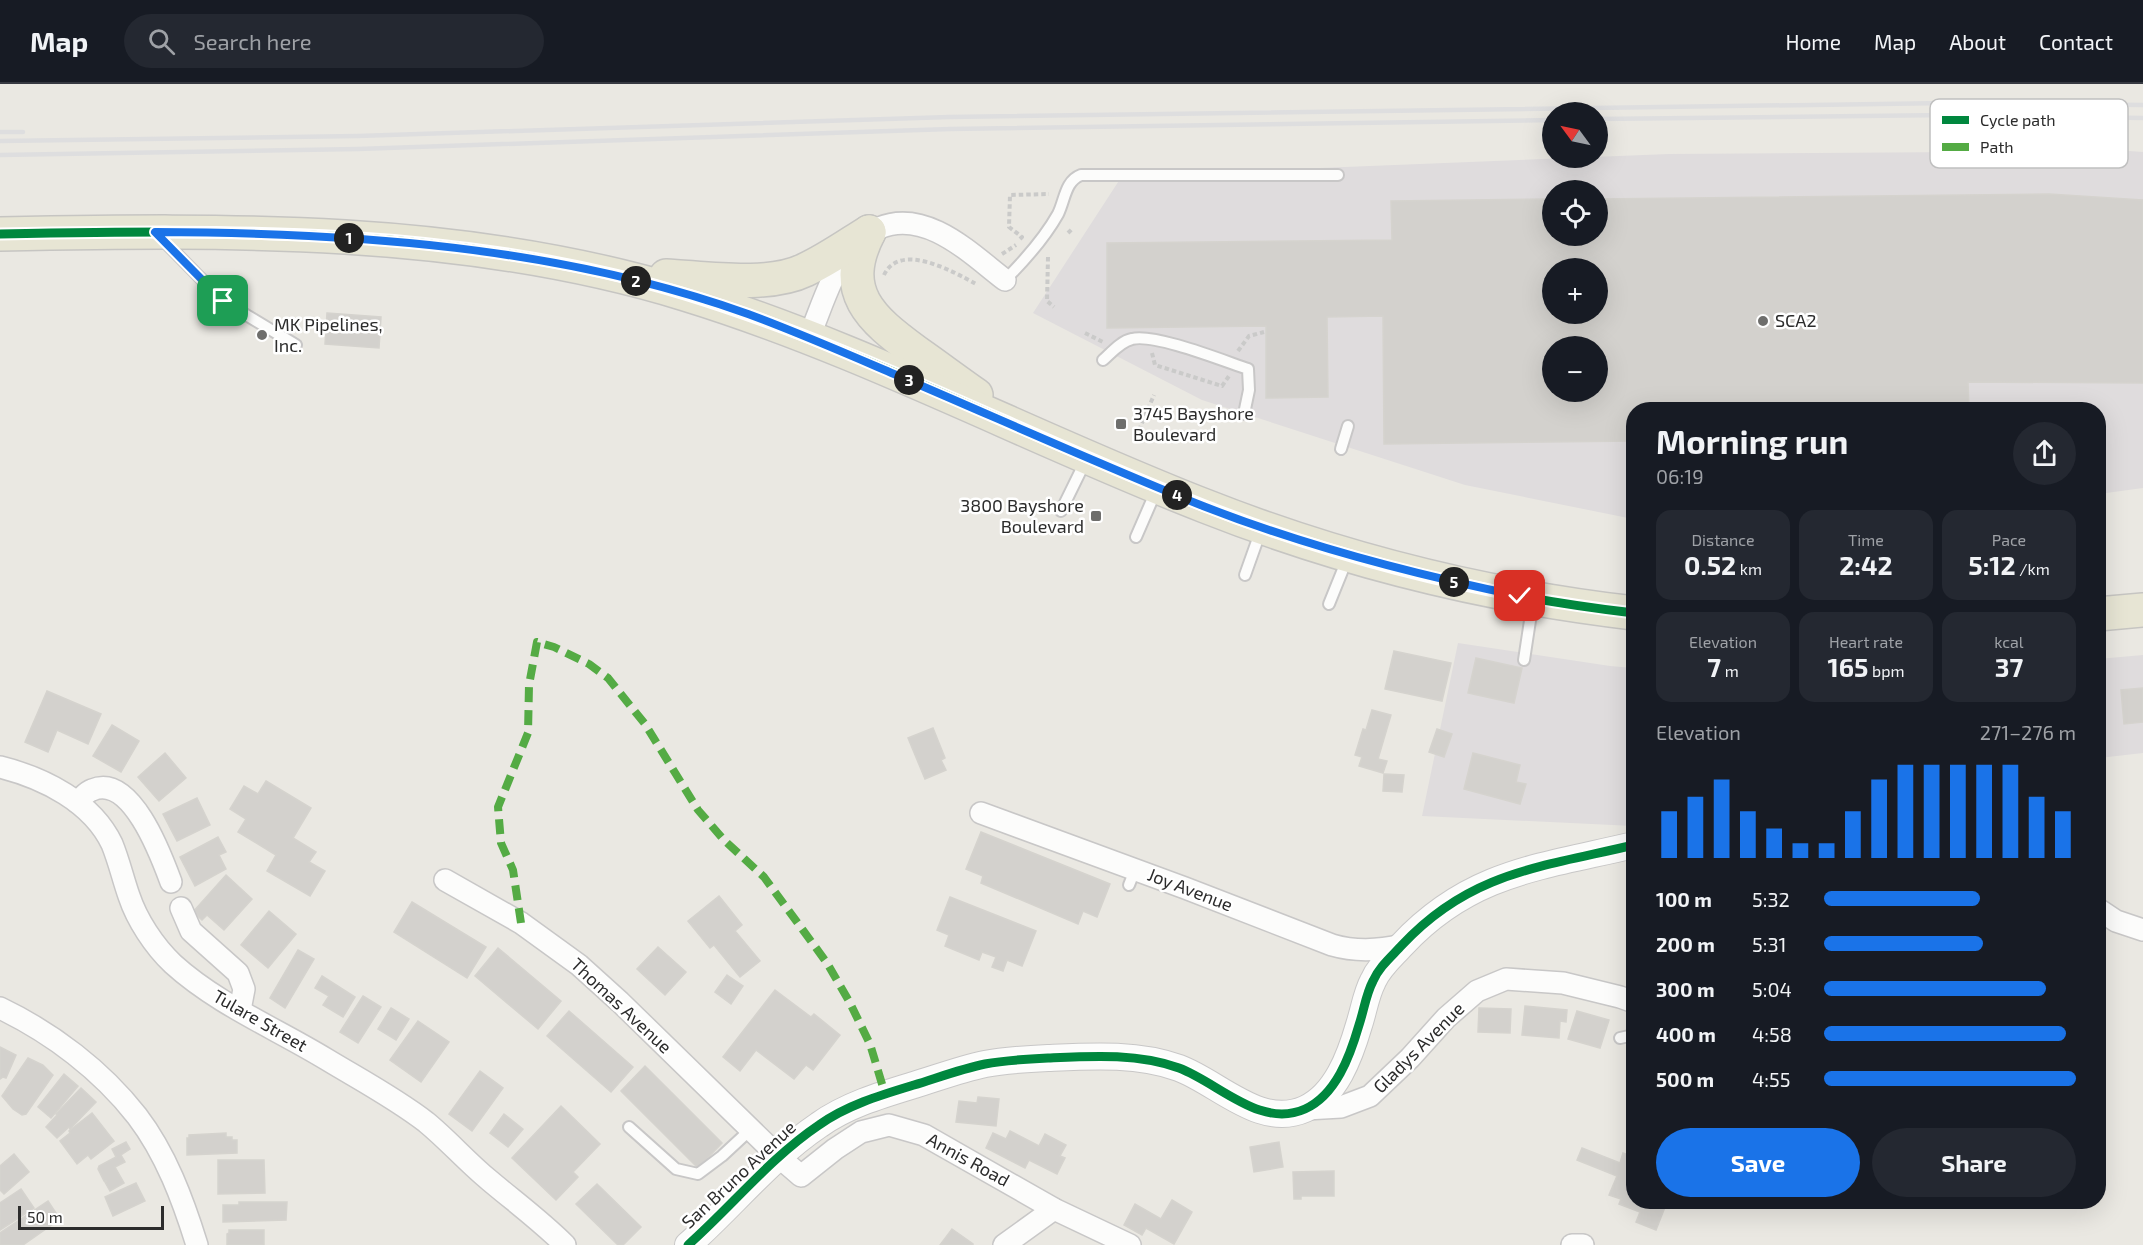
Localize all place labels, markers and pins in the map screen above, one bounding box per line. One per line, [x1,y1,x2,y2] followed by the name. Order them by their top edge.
[334,223,364,253] pin: 1
[621,266,651,296] pin: 2
[197,275,248,326] pin
[1775,309,1817,331] place label: SCA2
[274,313,383,356] place label: MK Pipelines, Inc.
[1756,314,1770,328] marker: SCA2
[255,328,269,342] marker: MK Pipelines, Inc.
[894,365,924,395] pin: 3
[1133,402,1254,445] place label: 3745 Bayshore Boulevard
[1114,417,1128,431] marker: 3745 Bayshore Boulevard
[1162,480,1192,510] pin: 4
[960,494,1084,537] place label: 3800 Bayshore Boulevard
[1089,509,1103,523] marker: 3800 Bayshore Boulevard
[1439,567,1469,597] pin: 5
[1494,570,1545,621] pin

